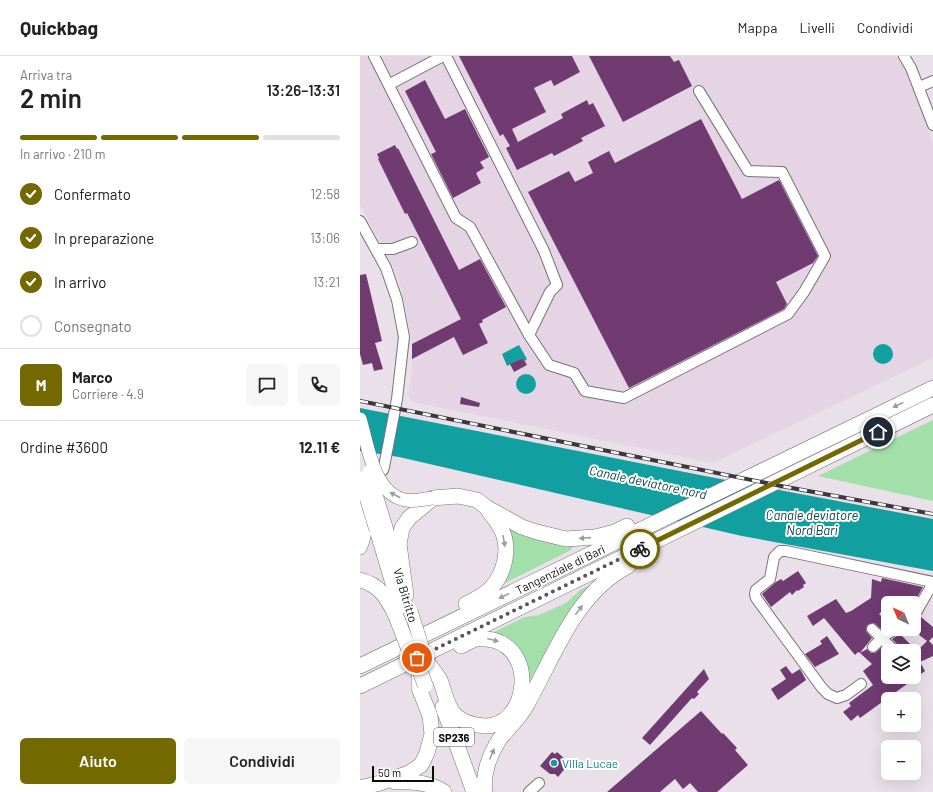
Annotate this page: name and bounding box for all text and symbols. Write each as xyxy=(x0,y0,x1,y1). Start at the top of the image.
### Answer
text: Quickbag xyxy=(20,16,98,39)
text: Mappa xyxy=(738,19,777,36)
text: Livelli xyxy=(799,19,835,36)
text: Condividi xyxy=(857,19,913,36)
text: Arriva tra xyxy=(20,67,72,83)
text: 13:26–13:31 xyxy=(266,81,340,99)
text: 2 min xyxy=(20,82,82,113)
text: In arrivo · 210 m xyxy=(20,146,105,162)
icon: check xyxy=(20,183,42,205)
text: Confermato xyxy=(54,185,131,203)
text: 12:58 xyxy=(311,186,340,202)
icon: check xyxy=(20,227,42,249)
text: In preparazione xyxy=(54,229,154,247)
text: 13:06 xyxy=(310,230,340,246)
icon: check xyxy=(20,271,42,293)
text: In arrivo xyxy=(54,273,106,291)
text: 13:21 xyxy=(313,274,340,290)
text: Consegnato xyxy=(54,317,132,335)
button: chat xyxy=(246,364,288,406)
button: phone xyxy=(298,364,340,406)
text: Marco xyxy=(72,368,113,386)
text: M xyxy=(36,376,46,394)
text: Corriere · 4.9 xyxy=(72,386,144,402)
one-way arrow xyxy=(892,402,904,408)
pin xyxy=(861,415,895,449)
icon: home xyxy=(867,421,889,443)
text: Ordine #3600 xyxy=(20,438,108,456)
text: 12.11 € xyxy=(299,438,340,456)
water label: Canale deviatore nord xyxy=(588,462,708,502)
one-way arrow xyxy=(389,492,401,498)
water label: Canale deviatore Nord Bari xyxy=(766,507,858,538)
courier xyxy=(620,529,660,569)
one-way arrow xyxy=(501,535,507,547)
one-way arrow xyxy=(579,535,591,542)
icon: bike xyxy=(629,538,651,560)
street label: Tangenziale di Bari xyxy=(513,541,607,597)
street label: Via Bitritto xyxy=(391,566,421,624)
one-way arrow xyxy=(499,593,510,599)
north arrow xyxy=(881,596,921,636)
map controls xyxy=(881,596,921,780)
one-way arrow xyxy=(575,605,583,616)
one-way arrow xyxy=(487,638,500,644)
pin xyxy=(400,641,434,675)
button: layers xyxy=(881,644,921,684)
icon: bag xyxy=(406,647,428,669)
button: + xyxy=(881,692,921,732)
road number: SP236 xyxy=(434,728,474,746)
button: Aiuto xyxy=(20,738,176,784)
button: Condividi xyxy=(184,738,340,784)
button: − xyxy=(881,740,921,780)
one-way arrow xyxy=(489,749,495,760)
place label: Villa Lucae xyxy=(562,756,618,770)
marker: Villa Lucae xyxy=(549,758,559,768)
scale bar xyxy=(372,764,434,783)
text: 50 m xyxy=(378,766,401,779)

